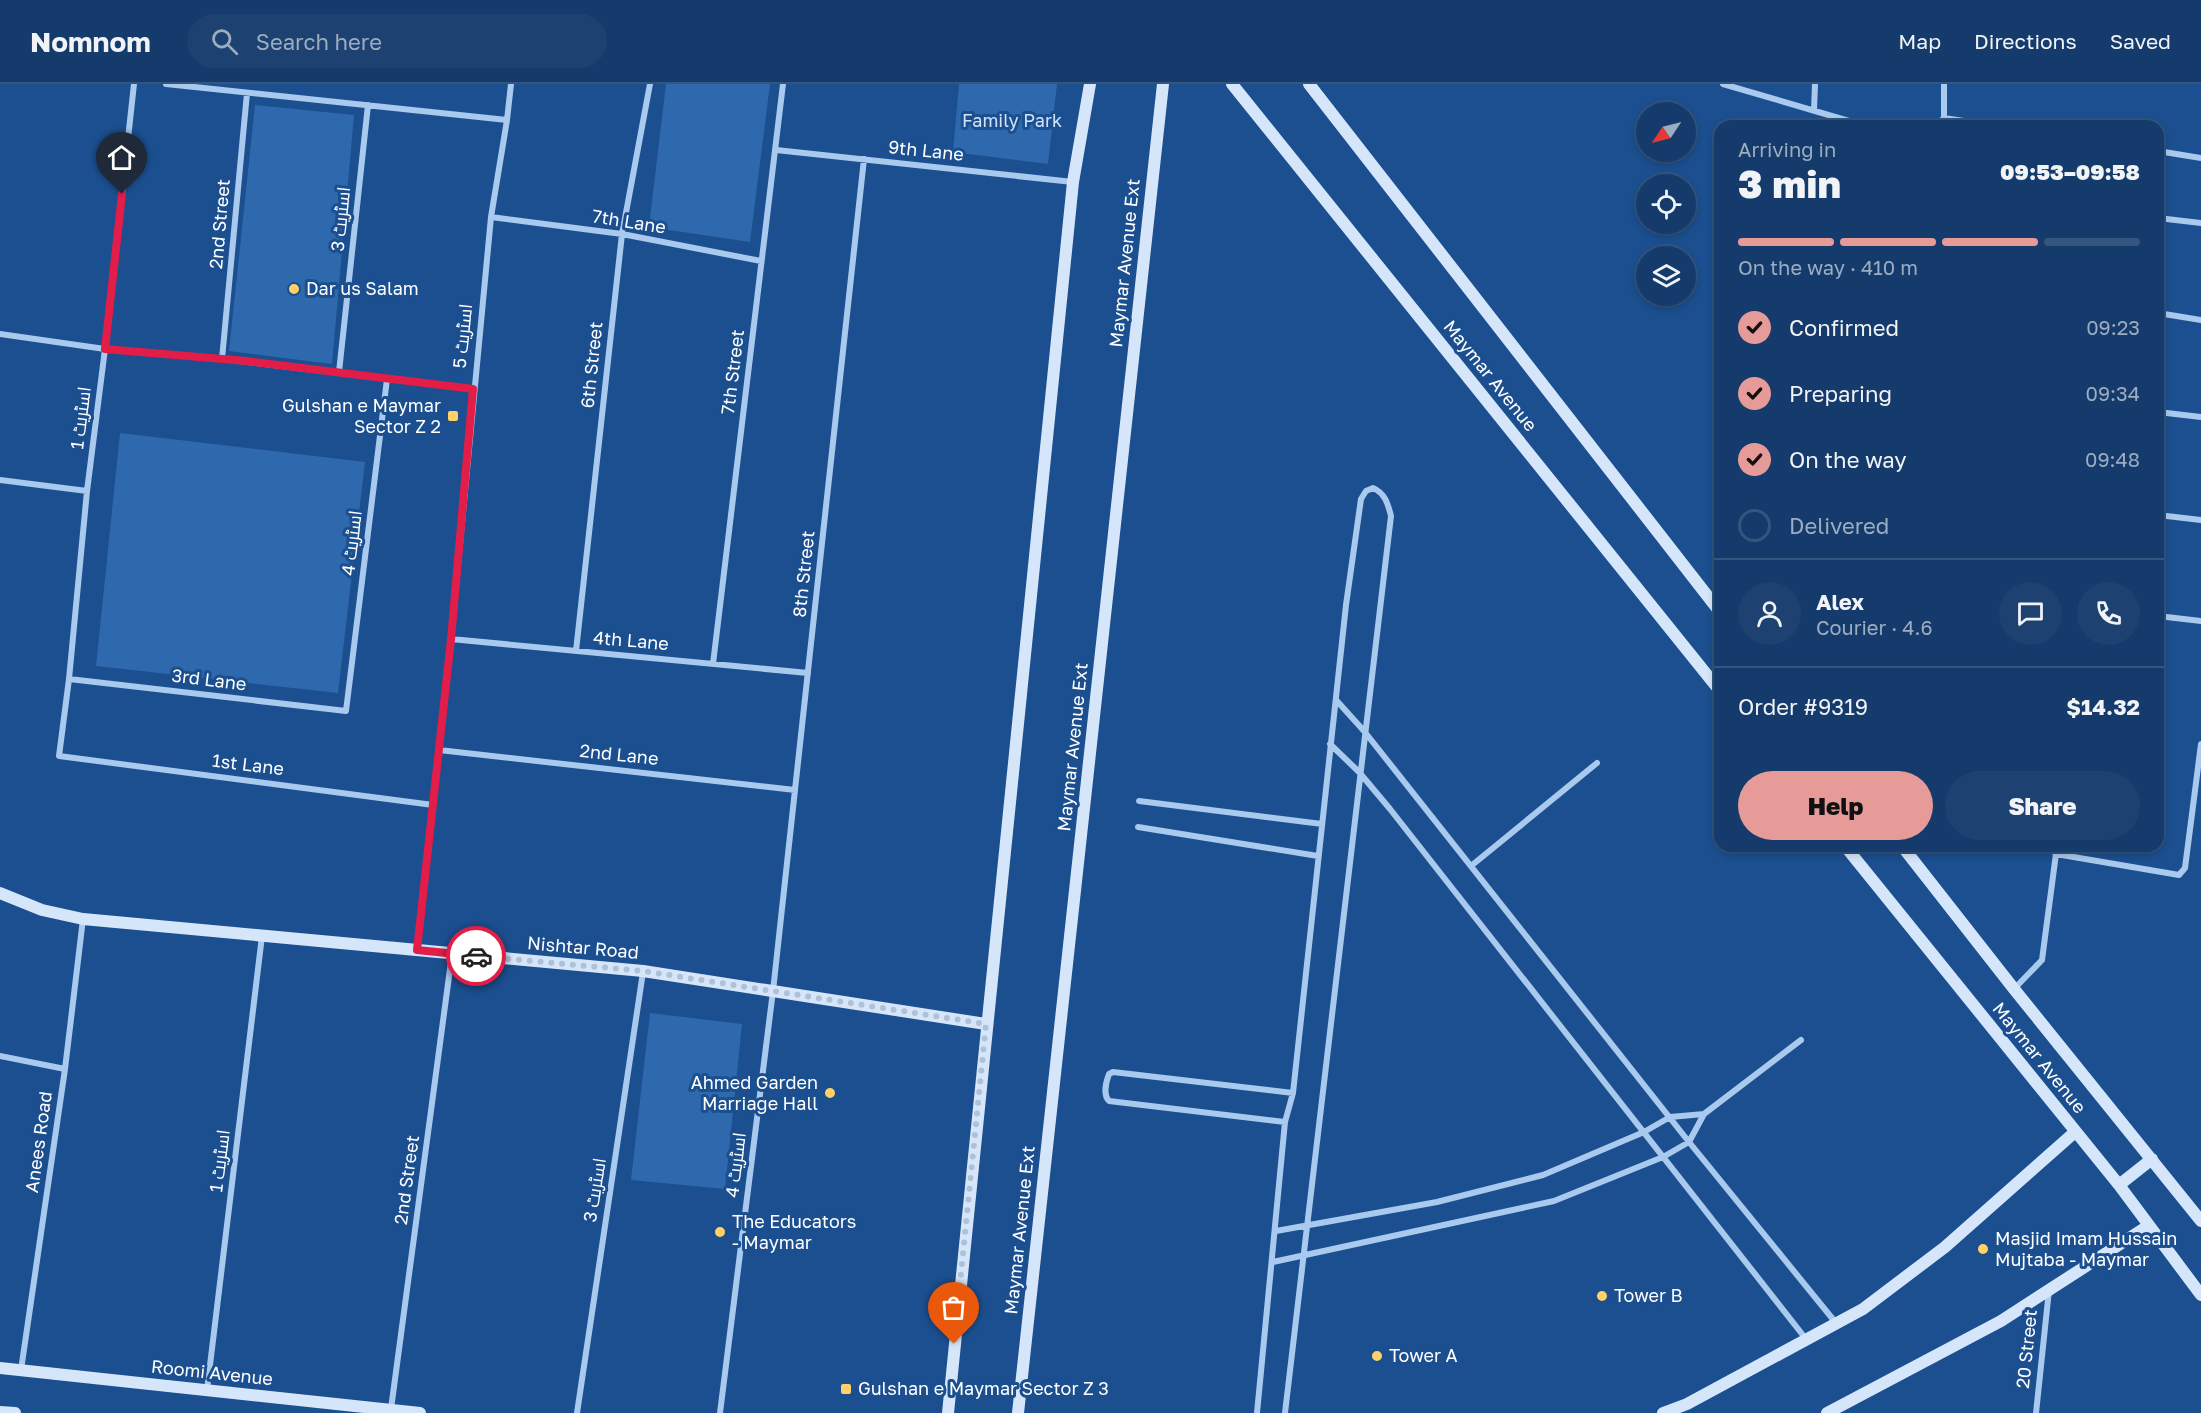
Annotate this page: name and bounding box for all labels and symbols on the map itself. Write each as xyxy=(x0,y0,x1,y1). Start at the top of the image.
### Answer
north arrow xyxy=(1636,102,1696,162)
park label: Family Park xyxy=(962,109,1062,131)
pin xyxy=(96,132,147,194)
street label: 9th Lane xyxy=(887,135,965,165)
street label: Maymar Avenue Ext xyxy=(1104,177,1144,348)
street label: 2nd Street xyxy=(204,178,234,270)
street label: اسٹریٹ 3 xyxy=(326,185,355,252)
street label: 7th Lane xyxy=(591,204,668,238)
place label: Dar us Salam xyxy=(306,277,419,299)
marker: Dar us Salam xyxy=(287,282,301,296)
street label: اسٹریٹ 5 xyxy=(448,302,477,369)
street label: Maymar Avenue xyxy=(1439,315,1542,435)
street label: 6th Street xyxy=(576,321,606,409)
street label: 7th Street xyxy=(716,328,748,416)
street label: اسٹریٹ 1 xyxy=(65,385,96,451)
place label: Gulshan e Maymar Sector Z 2 xyxy=(282,394,441,437)
marker: Gulshan e Maymar Sector Z 2 xyxy=(446,409,460,423)
street label: اسٹریٹ 4 xyxy=(336,509,367,577)
street label: 8th Street xyxy=(788,529,818,618)
street label: 4th Lane xyxy=(592,626,670,654)
street label: Maymar Avenue Ext xyxy=(1052,661,1092,832)
street label: 3rd Lane xyxy=(171,664,248,694)
street label: 2nd Lane xyxy=(579,739,660,769)
street label: 1st Lane xyxy=(211,749,285,779)
courier xyxy=(446,926,506,986)
street label: Nishtar Road xyxy=(526,931,640,963)
street label: Maymar Avenue xyxy=(1988,997,2091,1117)
place label: Ahmed Garden Marriage Hall xyxy=(691,1071,818,1114)
marker: Ahmed Garden Marriage Hall xyxy=(823,1086,837,1100)
street label: Anees Road xyxy=(20,1090,56,1194)
street label: اسٹریٹ 1 xyxy=(204,1128,235,1194)
street label: اسٹریٹ 4 xyxy=(720,1131,751,1199)
street label: 2nd Street xyxy=(389,1134,423,1226)
street label: Maymar Avenue Ext xyxy=(999,1144,1039,1315)
street label: اسٹریٹ 3 xyxy=(578,1156,611,1224)
place label: The Educators - Maymar xyxy=(732,1210,856,1253)
marker: The Educators - Maymar xyxy=(713,1225,727,1239)
place label: Masjid Imam Hussain Mujtaba - Maymar xyxy=(1995,1227,2177,1270)
marker: Masjid Imam Hussain Mujtaba - Maymar xyxy=(1976,1242,1990,1256)
pin xyxy=(928,1282,979,1344)
place label: Tower B xyxy=(1614,1284,1683,1306)
marker: Tower B xyxy=(1595,1289,1609,1303)
street label: 20 Street xyxy=(2011,1308,2041,1390)
place label: Tower A xyxy=(1389,1344,1458,1366)
marker: Tower A xyxy=(1370,1349,1384,1363)
street label: Roomi Avenue xyxy=(150,1355,274,1389)
place label: Gulshan e Maymar Sector Z 3 xyxy=(858,1377,1109,1399)
marker: Gulshan e Maymar Sector Z 3 xyxy=(839,1382,853,1396)

